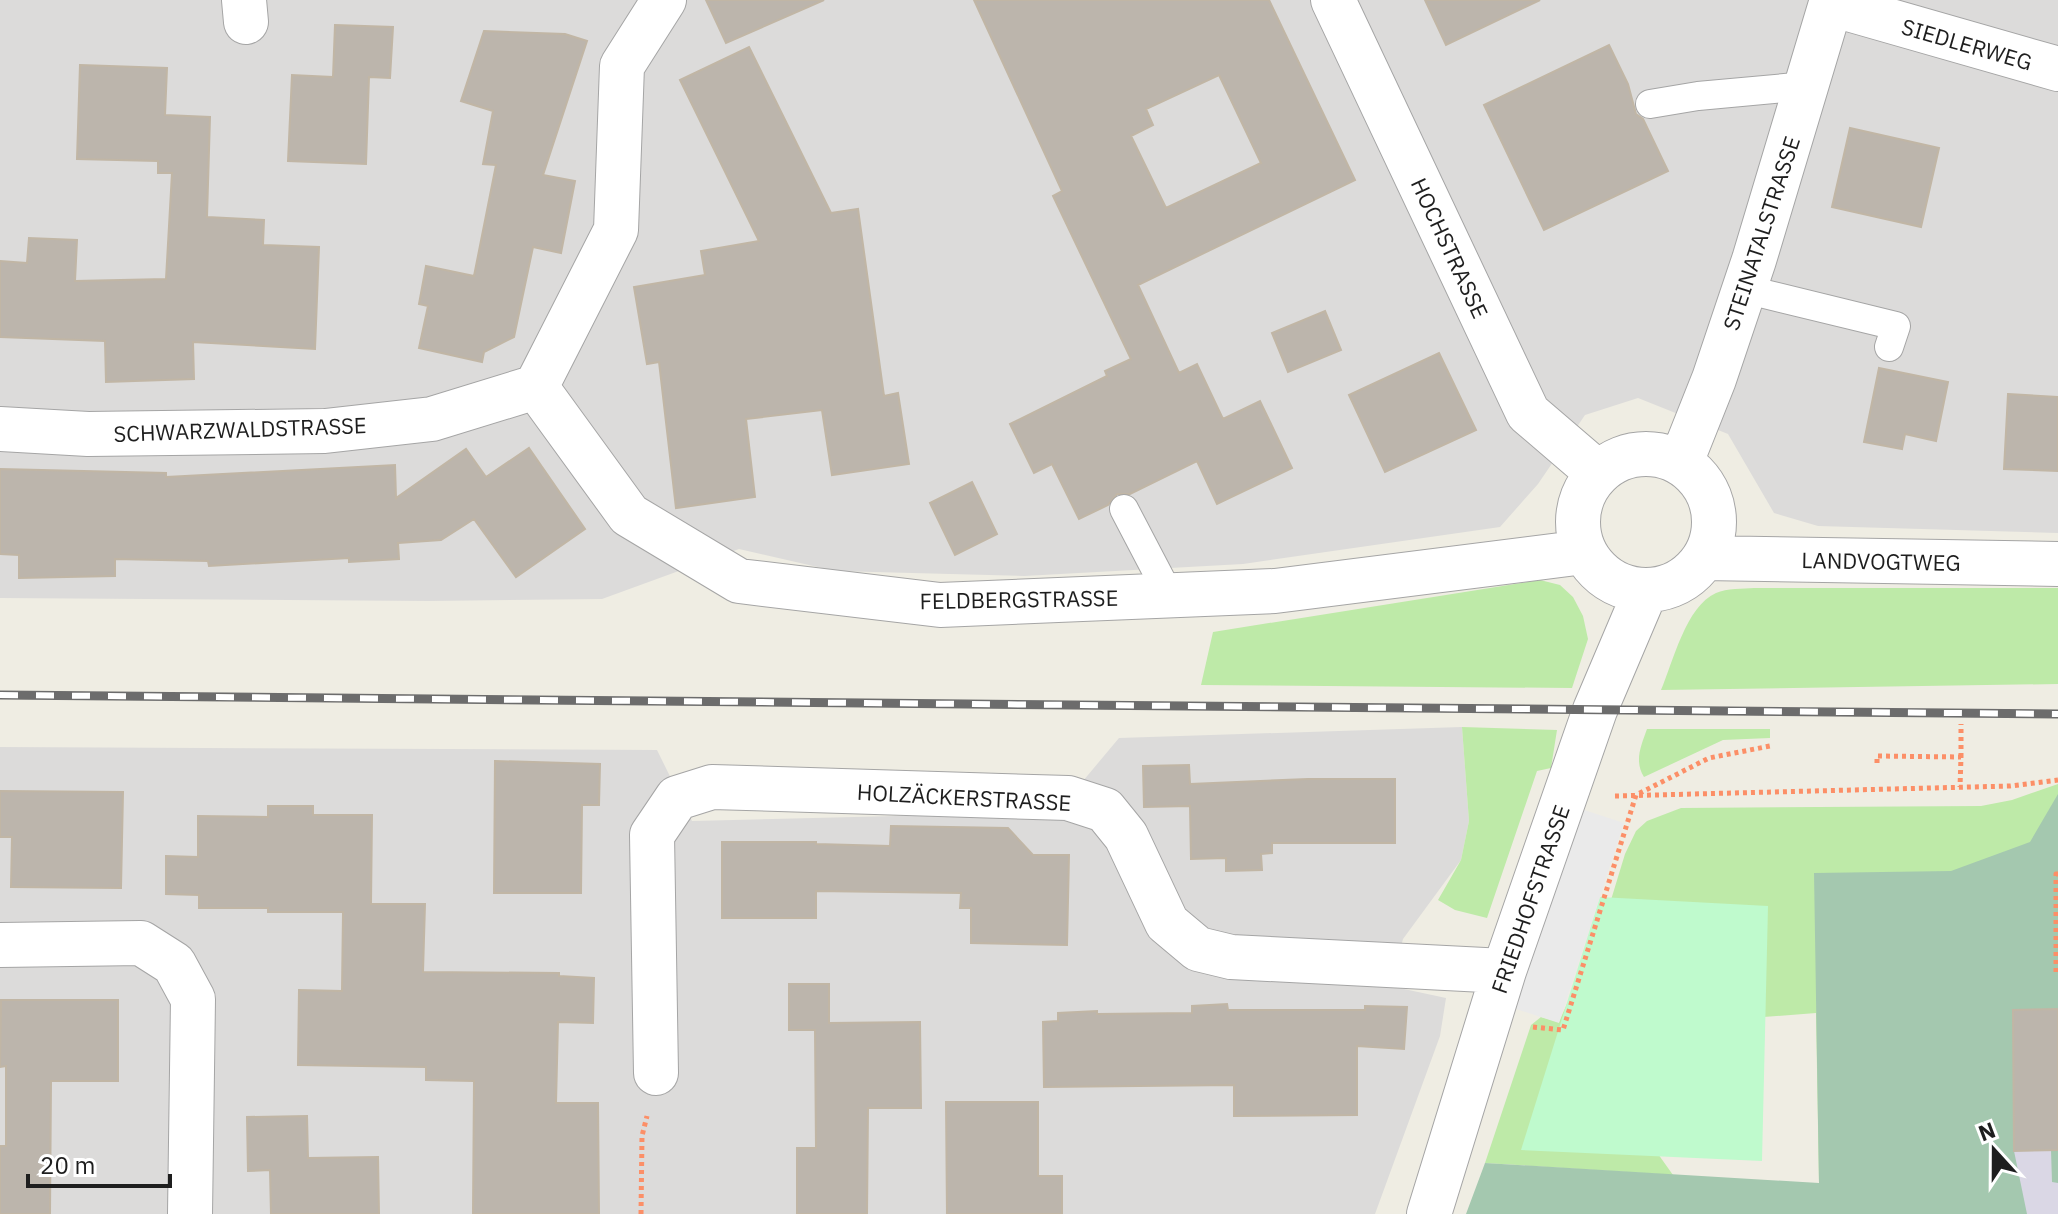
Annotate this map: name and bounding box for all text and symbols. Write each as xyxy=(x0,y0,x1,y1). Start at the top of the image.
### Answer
street label: SIEDLERWEG xyxy=(1898,12,2036,76)
street label: STEINATALSTRASSE xyxy=(1716,132,1806,334)
street label: HOCHSTRASSE xyxy=(1405,173,1495,323)
street label: SCHWARZWALDSTRASSE xyxy=(113,410,367,448)
street label: LANDVOGTWEG xyxy=(1801,545,1961,577)
street label: FELDBERGSTRASSE xyxy=(919,583,1119,615)
street label: HOLZÄCKERSTRASSE xyxy=(856,777,1072,817)
street label: FRIEDHOFSTRASSE xyxy=(1484,801,1576,997)
north arrow xyxy=(1954,1110,2034,1190)
text: N xyxy=(1974,1114,1999,1147)
scale bar xyxy=(28,1138,170,1188)
text: 20 m xyxy=(40,1149,95,1181)

